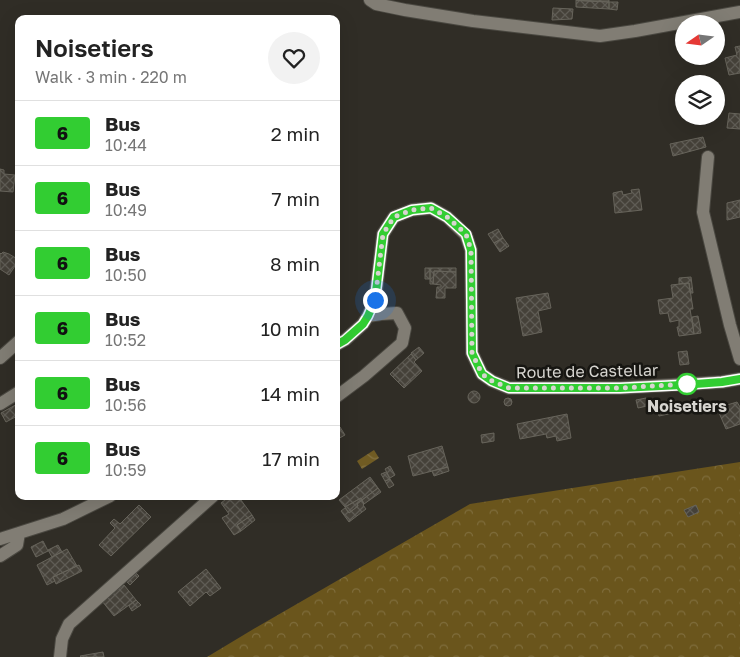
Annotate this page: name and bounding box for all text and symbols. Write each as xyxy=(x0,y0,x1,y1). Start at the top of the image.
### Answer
north arrow xyxy=(675,15,725,65)
map controls xyxy=(675,15,725,125)
button: heart xyxy=(268,32,320,84)
text: Noisetiers xyxy=(35,33,154,62)
text: Walk · 3 min · 220 m xyxy=(35,67,187,87)
button: layers xyxy=(675,75,725,125)
text: Bus xyxy=(105,112,140,135)
text: 6 xyxy=(57,122,68,144)
text: 2 min xyxy=(271,122,320,145)
text: 10:44 xyxy=(105,135,147,155)
text: Bus xyxy=(105,177,140,200)
text: 6 xyxy=(57,187,68,209)
text: 7 min xyxy=(272,187,320,210)
text: 10:49 xyxy=(105,200,147,220)
text: Bus xyxy=(105,242,140,265)
text: 6 xyxy=(57,252,68,274)
text: 8 min xyxy=(270,252,320,275)
text: 10:50 xyxy=(105,265,147,285)
your location xyxy=(363,288,388,313)
text: Bus xyxy=(105,307,140,330)
text: 6 xyxy=(57,317,68,339)
text: 10 min xyxy=(261,317,320,340)
text: 10:52 xyxy=(105,330,146,350)
street label: Route de Castellar xyxy=(516,360,658,382)
text: Bus xyxy=(105,372,140,395)
marker: Noisetiers xyxy=(676,373,698,395)
text: 6 xyxy=(57,382,68,404)
text: 14 min xyxy=(261,382,320,405)
text: 10:56 xyxy=(105,395,146,415)
place label: Noisetiers xyxy=(647,396,727,416)
text: Bus xyxy=(105,437,140,460)
text: 6 xyxy=(57,447,68,469)
text: 17 min xyxy=(262,447,320,470)
text: 10:59 xyxy=(105,460,146,480)

